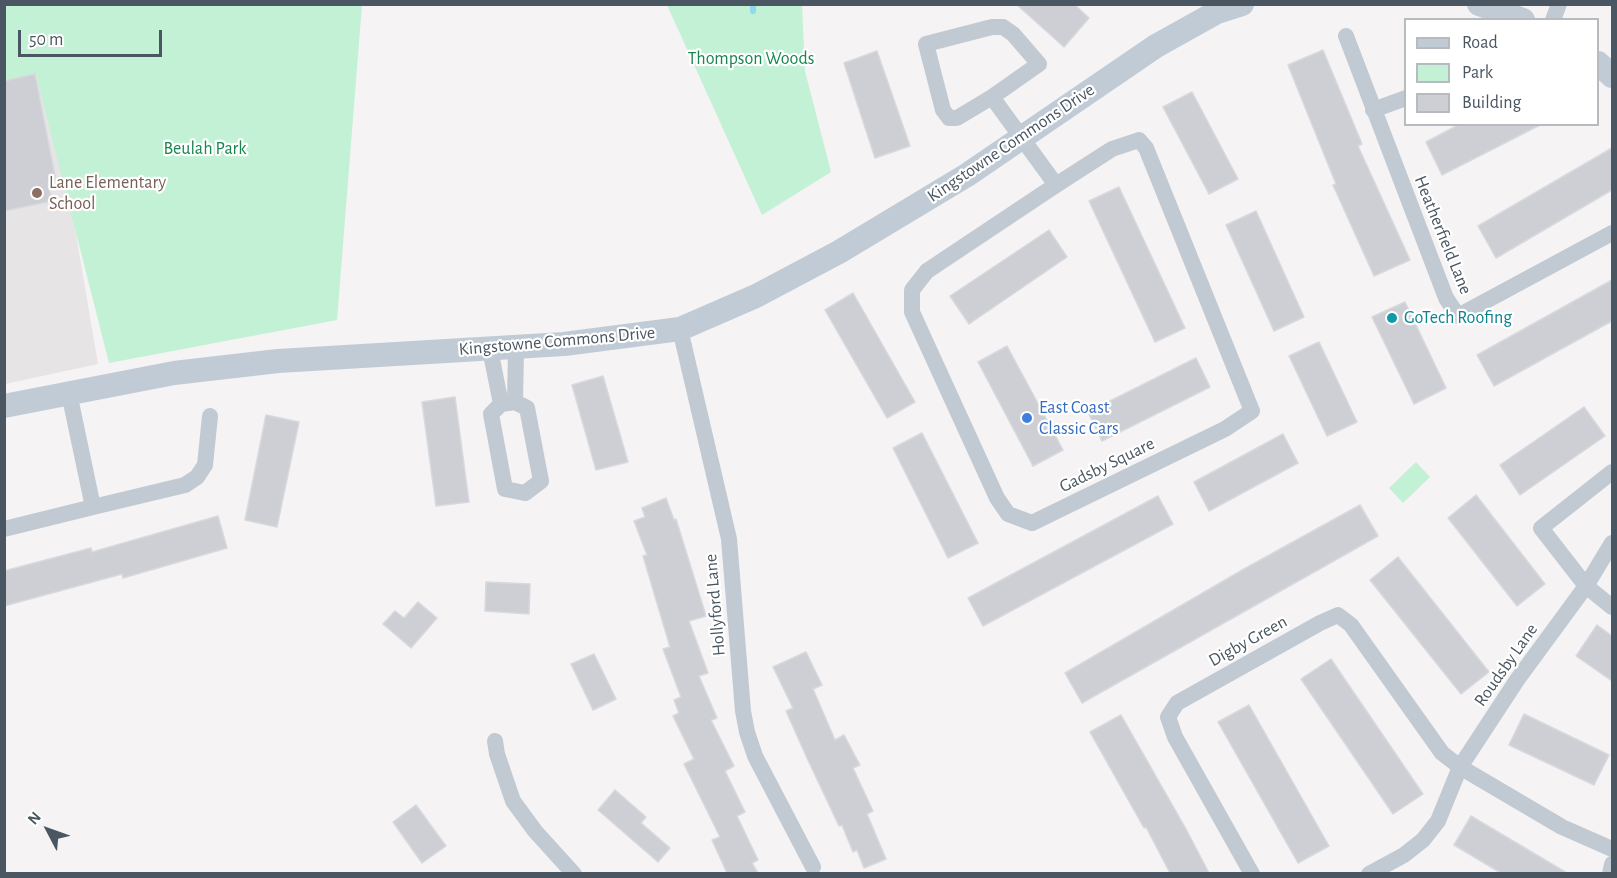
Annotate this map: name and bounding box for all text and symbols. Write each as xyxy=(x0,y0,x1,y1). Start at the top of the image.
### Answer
scale bar xyxy=(21,18,165,56)
legend xyxy=(1404,18,1599,126)
text: 50 m xyxy=(29,31,63,49)
text: Road xyxy=(1462,34,1498,52)
park label: Thompson Woods xyxy=(688,48,814,70)
text: Park xyxy=(1462,64,1493,82)
street label: Kingstowne Commons Drive xyxy=(923,79,1099,207)
text: Building xyxy=(1462,94,1521,112)
park label: Beulah Park xyxy=(163,138,247,160)
place label: Lane Elementary School xyxy=(49,172,166,214)
street label: Heatherfield Lane xyxy=(1409,173,1477,297)
marker: Lane Elementary School xyxy=(30,186,44,200)
place label: GoTech Roofing xyxy=(1404,307,1512,329)
marker: GoTech Roofing xyxy=(1385,311,1399,325)
street label: Kingstowne Commons Drive xyxy=(458,322,656,360)
place label: East Coast Classic Cars xyxy=(1039,397,1119,440)
marker: East Coast Classic Cars xyxy=(1020,411,1034,425)
street label: Gadsby Square xyxy=(1056,433,1158,497)
street label: Hollyford Lane xyxy=(700,553,730,657)
street label: Digby Green xyxy=(1205,611,1291,671)
street label: Roudsby Lane xyxy=(1470,619,1542,711)
north arrow xyxy=(18,800,78,860)
text: N xyxy=(25,809,44,828)

